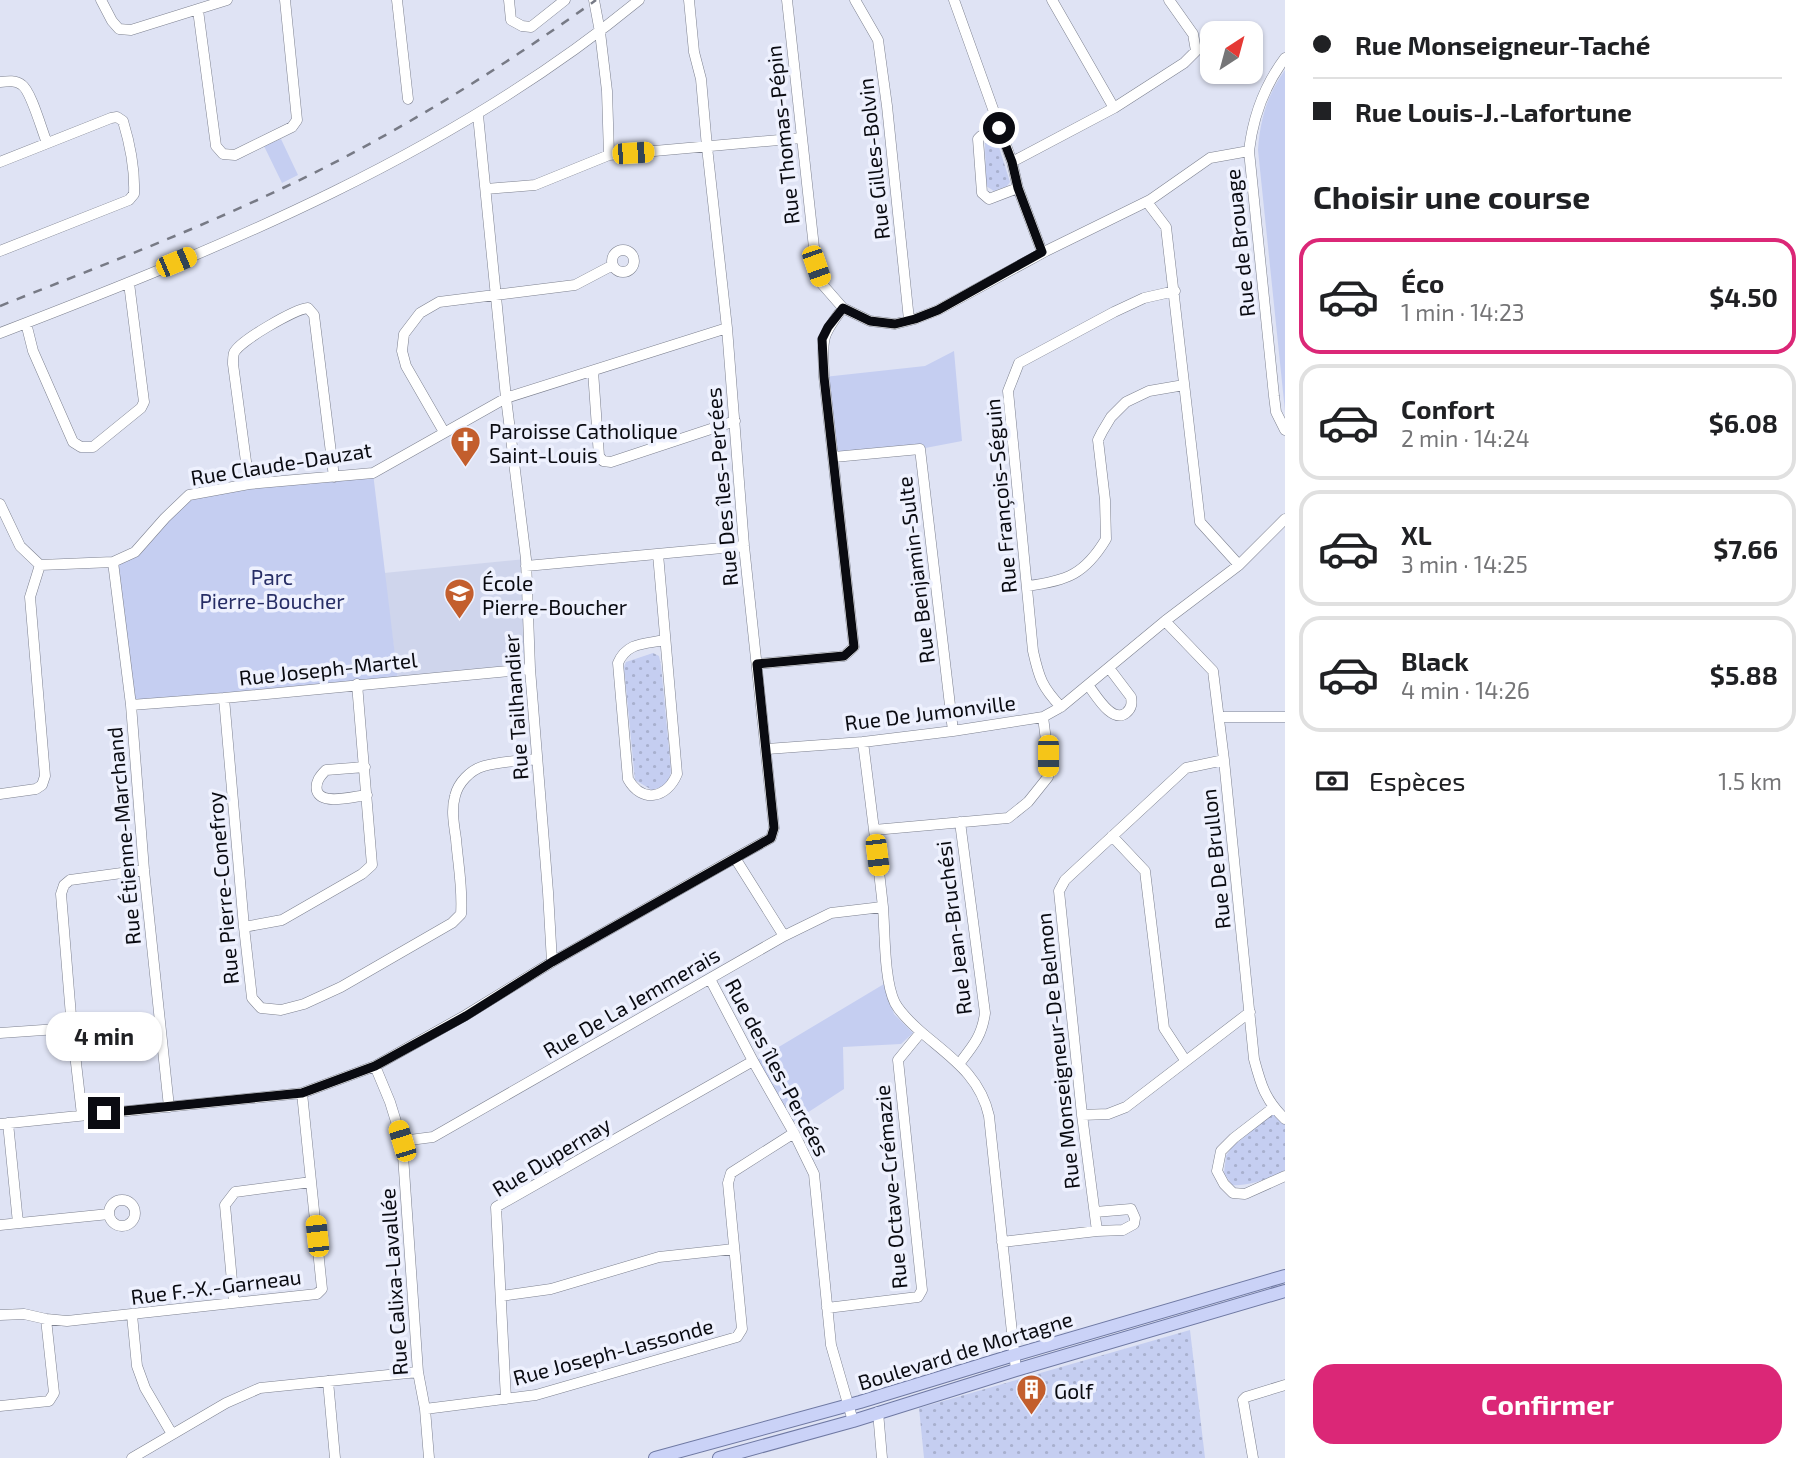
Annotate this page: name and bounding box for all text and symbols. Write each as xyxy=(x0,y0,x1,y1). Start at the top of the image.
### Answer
north arrow xyxy=(1200,21,1264,84)
map controls xyxy=(1200,21,1263,84)
text: Rue Monseigneur-Taché xyxy=(1355,29,1650,60)
street label: Rue Thomas-Pépin xyxy=(760,44,804,226)
street label: Rue Gilles-Bolvin xyxy=(852,77,894,241)
text: Rue Louis-J.-Lafortune xyxy=(1355,96,1632,127)
route start xyxy=(983,112,1015,144)
car xyxy=(612,141,655,165)
street label: Rue de Brouage xyxy=(1219,168,1259,318)
text: Choisir une course xyxy=(1313,177,1590,215)
car xyxy=(800,243,833,289)
car xyxy=(153,244,200,280)
icon: car xyxy=(1317,265,1380,328)
text: Éco xyxy=(1401,267,1444,298)
text: $4.50 xyxy=(1709,281,1778,312)
text: 1 min · 14:23 xyxy=(1401,298,1525,326)
street label: Rue Des îles-Percées xyxy=(700,387,742,587)
icon: car xyxy=(1317,391,1380,454)
text: Confort xyxy=(1401,393,1495,424)
street label: Rue François-Séguin xyxy=(979,397,1023,594)
text: $6.08 xyxy=(1709,407,1778,438)
place label: Paroisse Catholique Saint-Louis xyxy=(489,418,678,467)
text: 2 min · 14:24 xyxy=(1401,424,1530,452)
church icon: Paroisse Catholique Saint-Louis xyxy=(449,425,483,469)
street label: Rue Claude-Dauzat xyxy=(189,436,373,490)
street label: Rue Benjamin-Sulte xyxy=(891,475,940,665)
icon: car xyxy=(1317,517,1380,580)
text: XL xyxy=(1401,519,1432,550)
text: $7.66 xyxy=(1713,533,1778,564)
text: 3 min · 14:25 xyxy=(1401,550,1528,578)
park label: Parc Pierre-Boucher xyxy=(199,564,345,613)
place label: École Pierre-Boucher xyxy=(482,570,628,619)
school or university icon: École Pierre-Boucher xyxy=(442,577,476,621)
street label: Rue Tailhandier xyxy=(497,632,533,781)
icon: car xyxy=(1317,643,1380,706)
text: Black xyxy=(1401,645,1469,676)
street label: Rue Joseph-Martel xyxy=(238,646,419,690)
text: $5.88 xyxy=(1710,659,1778,690)
text: 4 min · 14:26 xyxy=(1401,676,1530,704)
street label: Rue De Jumonville xyxy=(843,689,1017,735)
street label: Rue Étienne-Marchand xyxy=(101,726,145,946)
car xyxy=(1038,735,1059,777)
icon: cash xyxy=(1313,762,1351,800)
text: Espèces xyxy=(1369,765,1466,796)
text: 1.5 km xyxy=(1718,767,1782,795)
street label: Rue De Brullon xyxy=(1195,788,1235,930)
street label: Rue Pierre-Conefroy xyxy=(201,791,243,985)
car xyxy=(865,833,890,877)
street label: Rue Jean-Bruchési xyxy=(930,840,976,1016)
street label: Rue Monseigneur-De Belmon xyxy=(1030,912,1084,1190)
street label: Rue De La Jemmerais xyxy=(538,941,724,1063)
street label: Rue des îles-Percées xyxy=(721,974,835,1160)
callout: 4 min xyxy=(46,1012,162,1060)
text: 4 min xyxy=(74,1022,134,1050)
street label: Rue Octave-Crémazie xyxy=(869,1084,911,1290)
route end xyxy=(88,1097,120,1129)
street label: Rue Dupernay xyxy=(487,1111,615,1201)
car xyxy=(386,1118,419,1164)
street label: Rue Calixa-Lavallée xyxy=(374,1187,412,1377)
car xyxy=(305,1214,330,1258)
street label: Rue F.-X.-Garneau xyxy=(129,1263,303,1309)
street label: Boulevard de Mortagne xyxy=(855,1305,1075,1395)
street label: Rue Joseph-Lassonde xyxy=(510,1312,716,1390)
button: Confirmer xyxy=(1313,1364,1782,1444)
building icon: Golf xyxy=(1014,1373,1048,1417)
place label: Golf xyxy=(1054,1378,1094,1403)

